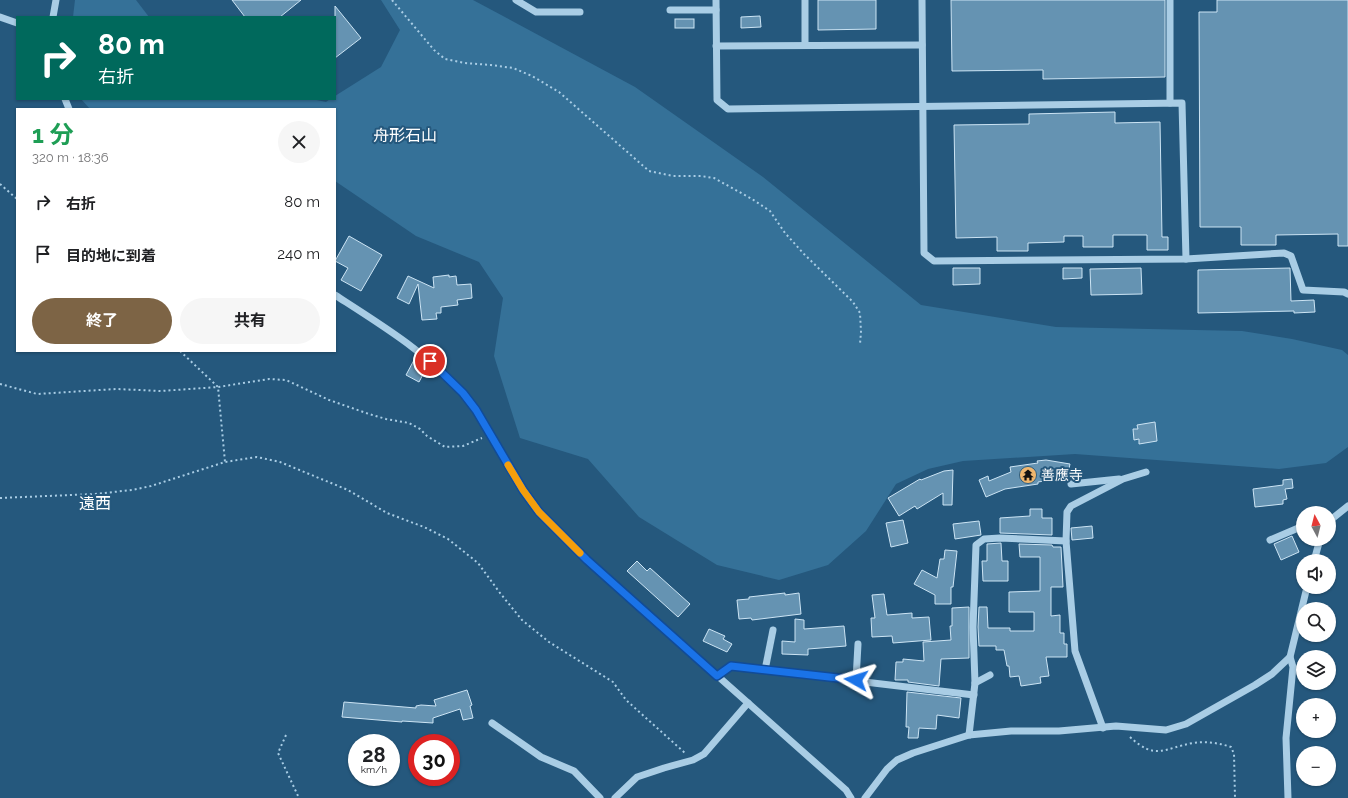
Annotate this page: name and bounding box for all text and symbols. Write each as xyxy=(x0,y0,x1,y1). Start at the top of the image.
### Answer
text: 80 m xyxy=(98,28,165,61)
icon: right xyxy=(32,32,84,84)
text: 右折 xyxy=(98,66,134,87)
text: 1 分 xyxy=(32,120,74,149)
button: close xyxy=(278,121,320,163)
district label: 舟形石山 xyxy=(373,126,437,145)
text: 320 m · 18:36 xyxy=(32,150,109,165)
icon: right xyxy=(32,191,54,213)
text: 80 m xyxy=(284,193,320,211)
text: 右折 xyxy=(66,195,96,213)
icon: arrive xyxy=(32,243,54,265)
text: 240 m xyxy=(277,245,320,263)
text: 目的地に到着 xyxy=(66,247,156,265)
button: 終了 xyxy=(32,298,172,344)
button: 共有 xyxy=(180,298,320,344)
pin xyxy=(413,344,447,378)
icon: arrive xyxy=(419,350,441,372)
temple icon: 善應寺 xyxy=(1018,465,1038,485)
place label: 善應寺 xyxy=(1041,467,1083,483)
district label: 遠西 xyxy=(79,494,111,513)
north arrow xyxy=(1296,506,1336,546)
map controls xyxy=(1296,506,1336,786)
button: sound xyxy=(1296,554,1336,594)
button: search xyxy=(1296,602,1336,642)
button: layers xyxy=(1296,650,1336,690)
position arrow xyxy=(835,659,877,701)
button: + xyxy=(1296,698,1336,738)
speed limit sign: 30 xyxy=(408,734,460,786)
text: 28 xyxy=(362,743,386,767)
button: − xyxy=(1296,746,1336,786)
text: km/h xyxy=(361,764,387,775)

